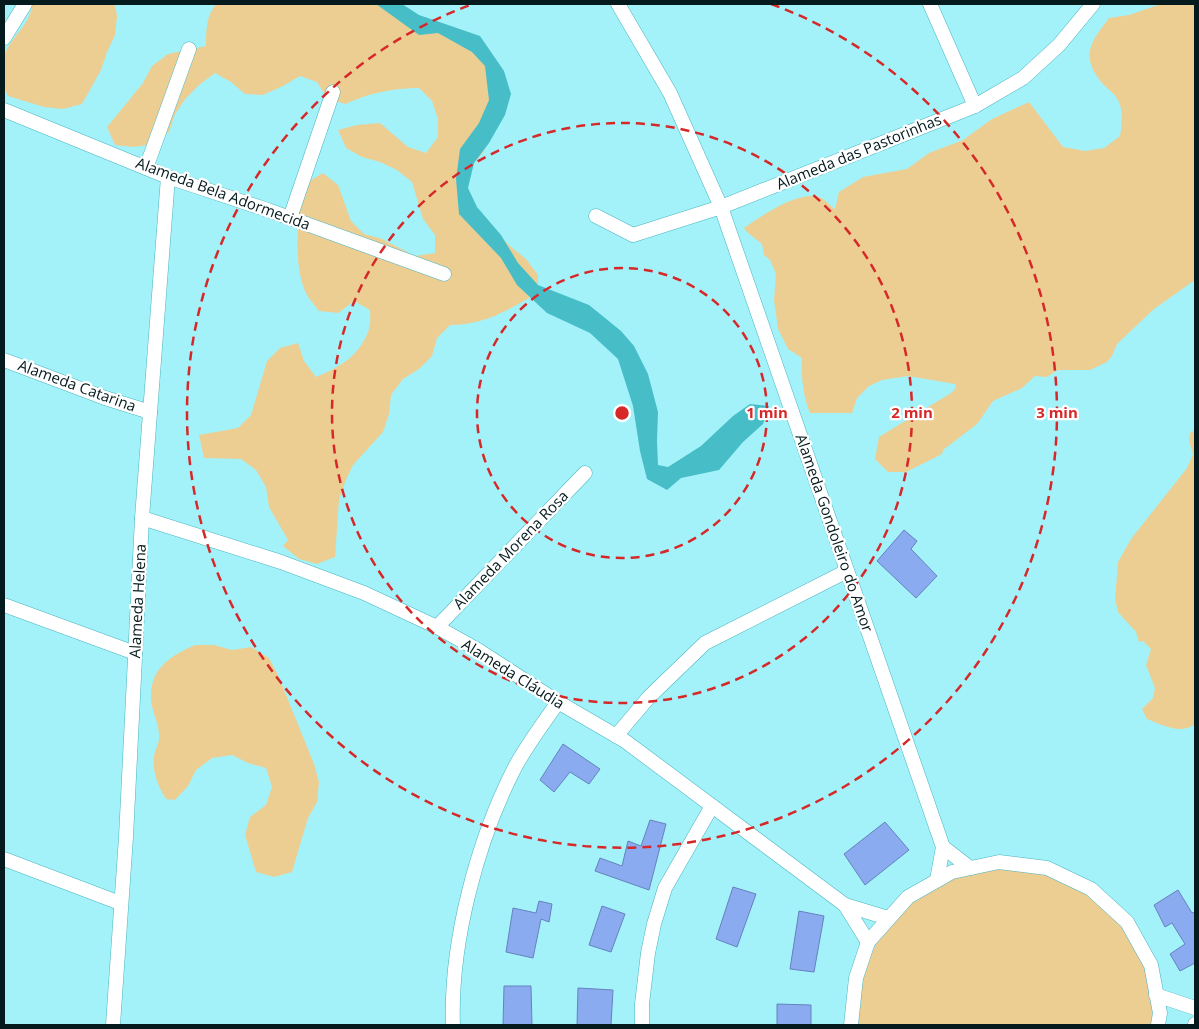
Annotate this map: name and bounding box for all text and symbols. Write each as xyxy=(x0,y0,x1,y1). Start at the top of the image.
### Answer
street label: Alameda das Pastorinhas xyxy=(773,109,944,193)
street label: Alameda Bela Adormecida xyxy=(133,152,313,234)
street label: Alameda Catarina xyxy=(16,354,139,416)
text: 1 min xyxy=(746,402,788,422)
text: 2 min xyxy=(891,402,933,422)
text: 3 min xyxy=(1036,402,1078,422)
centre of rings xyxy=(613,404,631,422)
street label: Alameda Gondoleiro do Amor xyxy=(792,431,878,634)
street label: Alameda Morena Rosa xyxy=(448,486,572,613)
street label: Alameda Helena xyxy=(124,543,150,659)
street label: Alameda Cláudia xyxy=(458,634,569,713)

